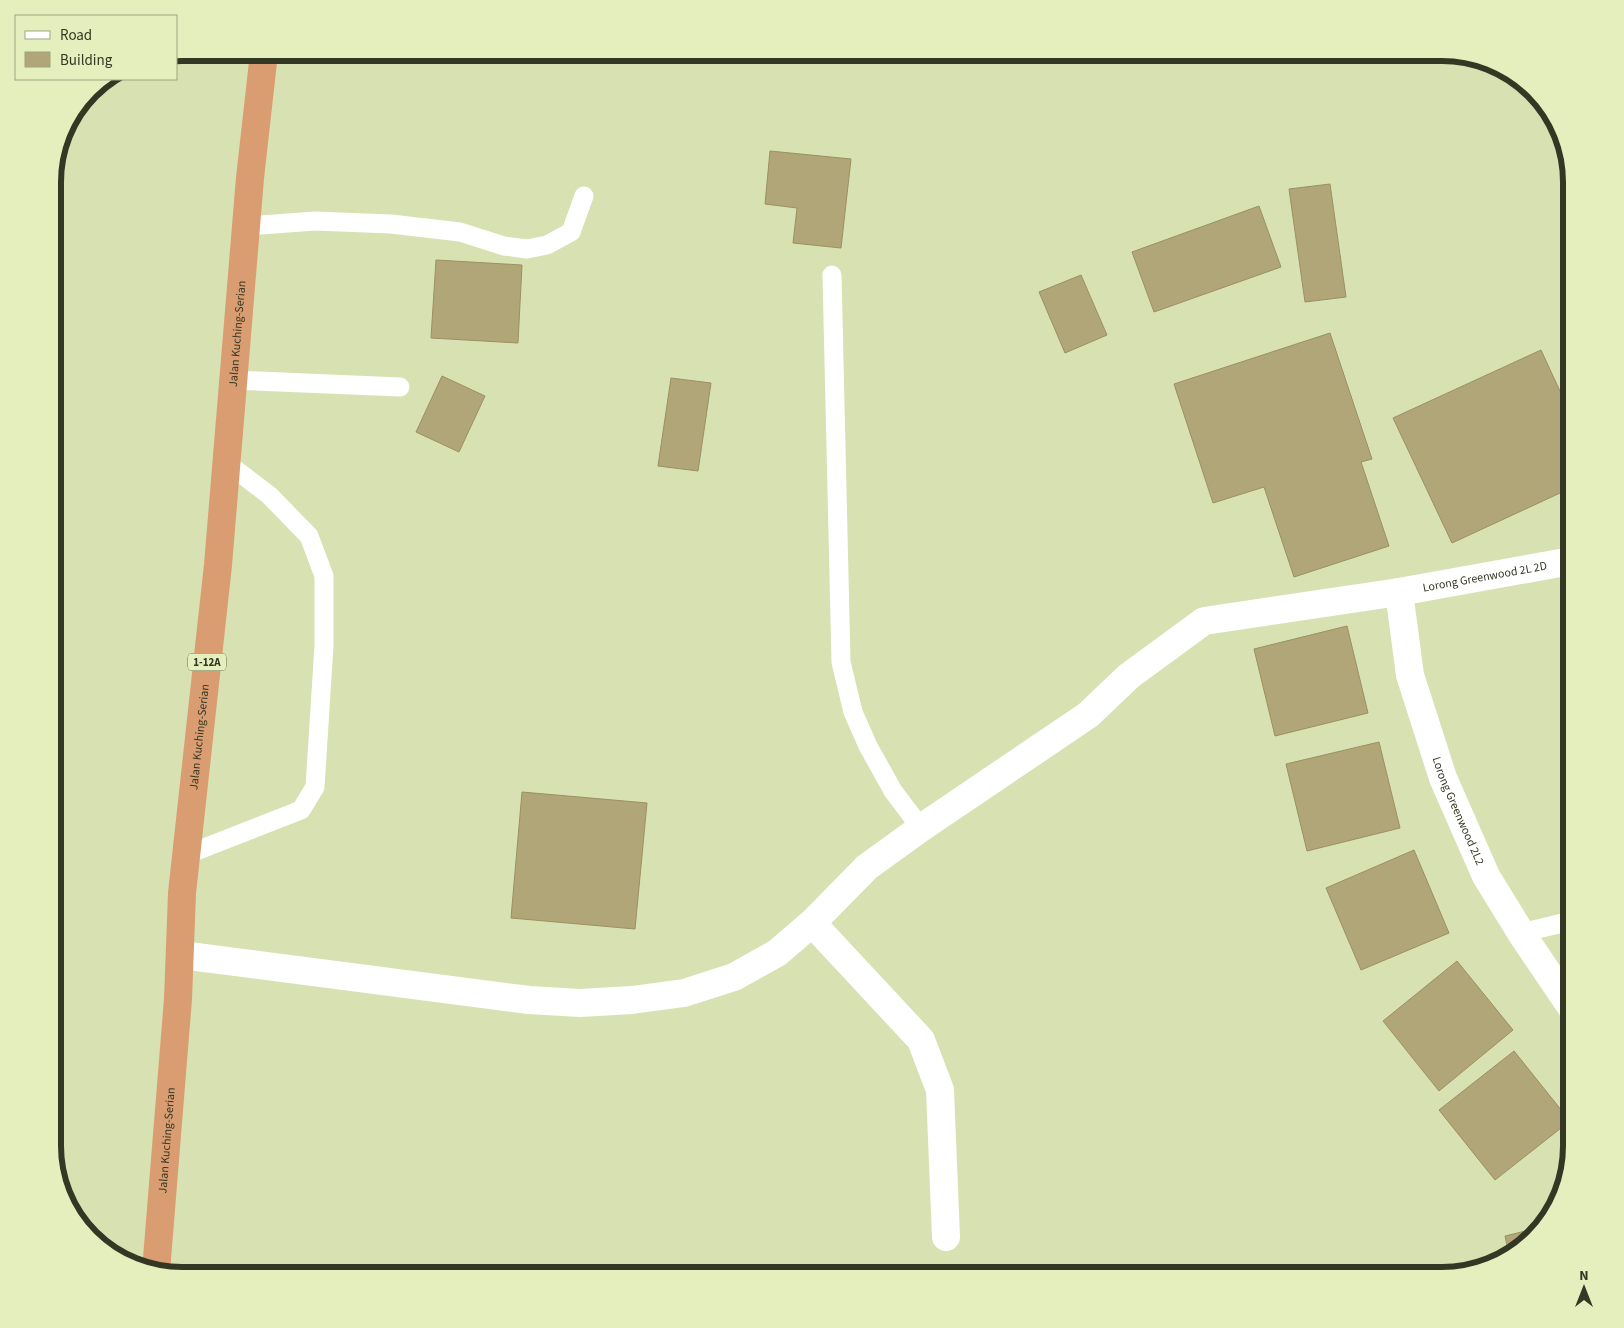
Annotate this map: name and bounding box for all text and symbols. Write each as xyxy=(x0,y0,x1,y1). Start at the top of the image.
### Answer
legend xyxy=(15,15,178,80)
text: Road xyxy=(60,25,92,46)
text: Building xyxy=(60,50,113,71)
street label: Jalan Kuching-Serian xyxy=(225,280,250,388)
street label: Lorong Greenwood 2L 2D xyxy=(1421,557,1548,597)
road number: 1-12A xyxy=(188,654,226,670)
street label: Jalan Kuching-Serian xyxy=(185,683,214,791)
street label: Lorong Greenwood 2L2 xyxy=(1428,755,1488,868)
street label: Jalan Kuching-Serian xyxy=(154,1087,180,1194)
north arrow xyxy=(1559,1263,1609,1313)
text: N xyxy=(1579,1266,1589,1286)

